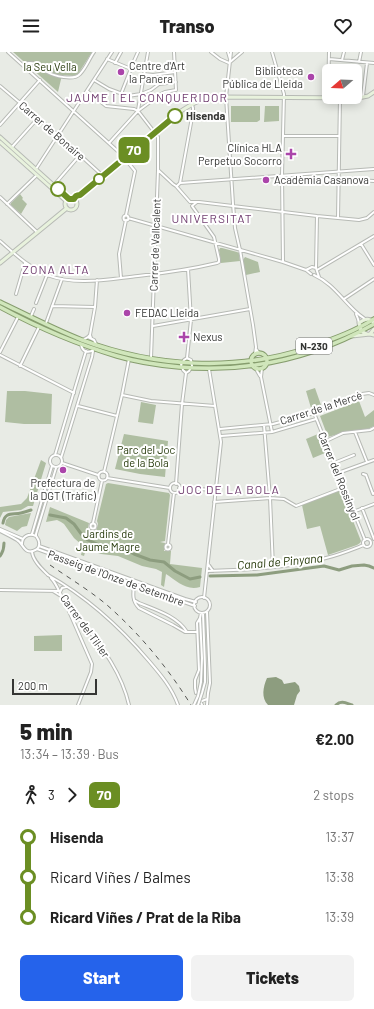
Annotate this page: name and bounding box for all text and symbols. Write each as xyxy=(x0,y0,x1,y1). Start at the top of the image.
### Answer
icon: menu xyxy=(20,15,42,37)
text: Transo xyxy=(159,15,215,37)
icon: heart xyxy=(332,15,354,37)
place label: Centre d'Art la Panera xyxy=(129,59,185,85)
park label: la Seu Vella xyxy=(23,60,77,73)
place label: Biblioteca Pública de Lleida xyxy=(223,64,303,90)
north arrow xyxy=(322,64,362,104)
map controls xyxy=(322,64,362,104)
marker: Centre d'Art la Panera xyxy=(116,67,126,77)
marker: Biblioteca Pública de Lleida xyxy=(306,72,316,82)
district label: JAUME I EL CONQUERIDOR xyxy=(66,90,228,104)
street label: Carrer de Bonaire xyxy=(17,98,88,163)
marker: Hisenda xyxy=(167,108,183,124)
place label: Hisenda xyxy=(186,109,225,122)
line badge: 70 xyxy=(116,137,152,163)
text: 70 xyxy=(127,141,141,158)
place label: Clínica HLA Perpetuo Socorro xyxy=(198,141,282,167)
marker: Clínica HLA Perpetuo Socorro xyxy=(285,148,297,160)
unlabelled marker xyxy=(93,173,105,185)
place label: Acadèmia Casanova xyxy=(274,173,369,186)
marker: Acadèmia Casanova xyxy=(261,175,271,185)
unlabelled marker xyxy=(50,181,66,197)
street label: Carrer de Vallcalent xyxy=(146,198,163,291)
district label: UNIVERSITAT xyxy=(171,211,253,225)
district label: ZONA ALTA xyxy=(22,262,90,276)
place label: FEDAC Lleida xyxy=(135,306,199,319)
marker: FEDAC Lleida xyxy=(122,308,132,318)
place label: Nexus xyxy=(193,330,223,343)
marker: Nexus xyxy=(178,331,190,343)
road number: N-230 xyxy=(296,338,332,354)
street label: Carrer de la Mercè xyxy=(278,388,364,427)
street label: Carrer del Rossinyol xyxy=(316,430,363,522)
park label: Parc del Joc de la Bola xyxy=(117,443,176,469)
marker: Prefectura de la DGT (Tràfic) xyxy=(58,465,68,475)
place label: Prefectura de la DGT (Tràfic) xyxy=(30,476,96,502)
district label: JOC DE LA BOLA xyxy=(178,482,280,496)
park label: Jardins de Jaume Magre xyxy=(76,527,140,553)
street label: Passeig de l'Onze de Setembre xyxy=(46,547,186,608)
water label: Canal de Pinyana xyxy=(237,550,323,572)
street label: Carrer del Til·ler xyxy=(58,592,113,660)
scale bar xyxy=(12,677,97,696)
text: 200 m xyxy=(18,679,48,692)
text: 5 min xyxy=(20,718,73,744)
text: €2.00 xyxy=(315,730,354,748)
text: 13:34 – 13:39 · Bus xyxy=(20,746,119,762)
icon: walk xyxy=(20,784,42,806)
icon: forward xyxy=(61,784,83,806)
text: 70 xyxy=(97,786,112,803)
text: 3 xyxy=(48,787,55,803)
text: 2 stops xyxy=(313,787,354,803)
text: Hisenda xyxy=(50,828,104,846)
text: 13:37 xyxy=(326,829,354,845)
text: Ricard Viñes / Balmes xyxy=(50,868,191,886)
text: 13:38 xyxy=(325,869,354,885)
text: Ricard Viñes / Prat de la Riba xyxy=(50,908,241,926)
text: 13:39 xyxy=(325,909,354,925)
button: Start xyxy=(20,955,183,1001)
button: Tickets xyxy=(191,955,354,1001)

